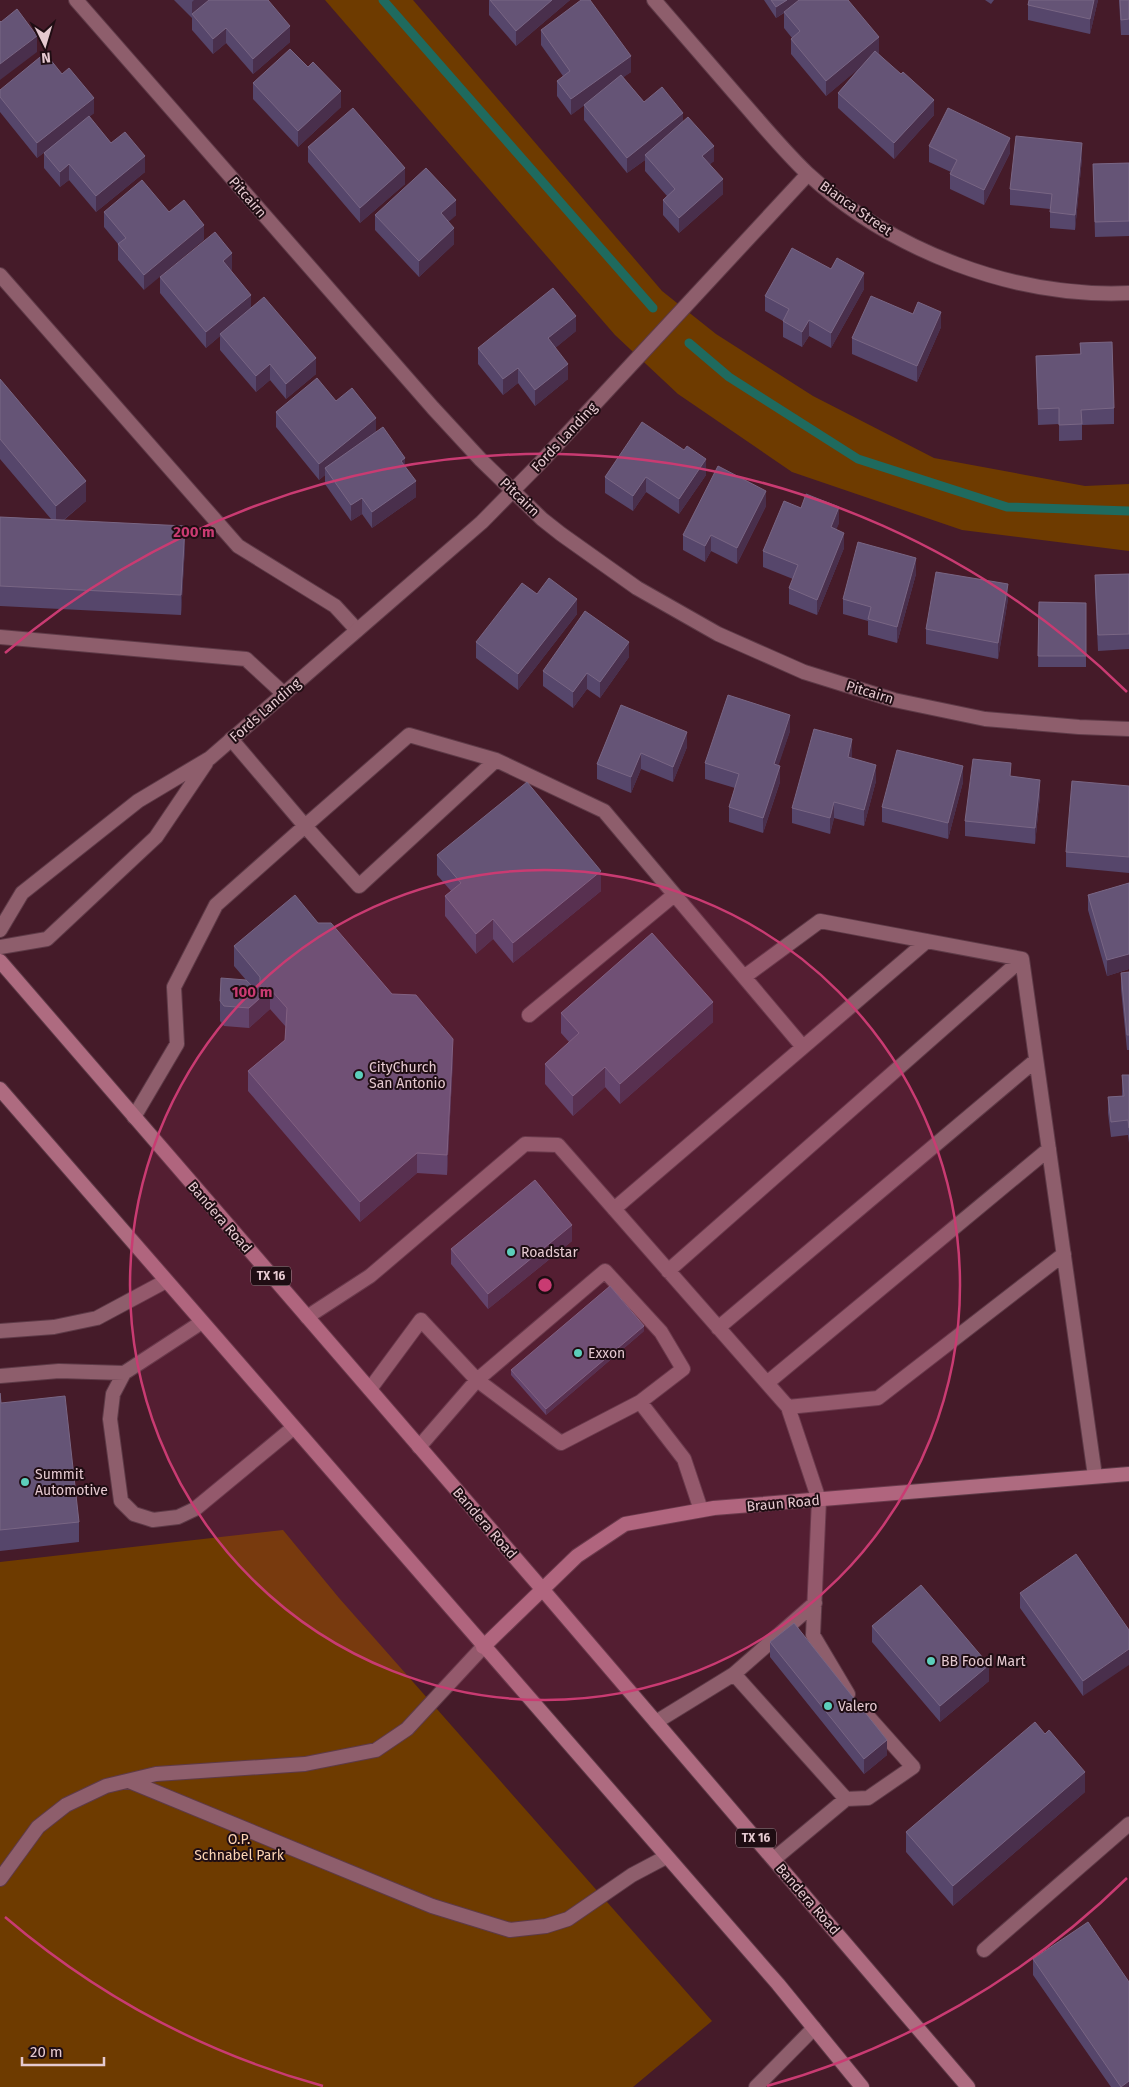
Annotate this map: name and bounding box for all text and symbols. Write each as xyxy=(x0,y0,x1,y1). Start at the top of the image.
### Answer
north arrow xyxy=(20,20,70,70)
text: N xyxy=(41,49,51,66)
street label: Pitcairn xyxy=(225,173,270,221)
street label: Bianca Street xyxy=(816,177,896,240)
street label: Fords Landing xyxy=(528,399,601,476)
street label: Pitcairn xyxy=(496,474,543,520)
text: 200 m xyxy=(173,523,215,541)
street label: Fords Landing xyxy=(226,674,305,746)
street label: Pitcairn xyxy=(844,677,896,708)
text: 100 m xyxy=(232,983,272,1001)
place label: CityChurch San Antonio xyxy=(369,1059,446,1092)
marker: CityChurch San Antonio xyxy=(353,1069,365,1081)
street label: Bandera Road xyxy=(184,1178,255,1256)
place label: Roadstar xyxy=(521,1244,578,1261)
marker: Roadstar xyxy=(505,1246,517,1258)
road number: TX 16 xyxy=(251,1266,291,1285)
centre of rings xyxy=(536,1276,554,1294)
place label: Exxon xyxy=(588,1345,625,1362)
marker: Exxon xyxy=(572,1347,584,1359)
place label: Summit Automotive xyxy=(35,1466,108,1499)
marker: Summit Automotive xyxy=(19,1476,31,1488)
street label: Bandera Road xyxy=(449,1484,520,1562)
street label: Braun Road xyxy=(746,1492,820,1515)
place label: BB Food Mart xyxy=(941,1653,1026,1670)
marker: BB Food Mart xyxy=(925,1655,937,1667)
place label: Valero xyxy=(838,1698,878,1715)
marker: Valero xyxy=(822,1700,834,1712)
road number: TX 16 xyxy=(736,1829,776,1848)
park label: O.P. Schnabel Park xyxy=(194,1831,285,1864)
street label: Bandera Road xyxy=(772,1860,843,1938)
scale bar xyxy=(22,2034,105,2066)
text: 20 m xyxy=(30,2043,63,2061)

